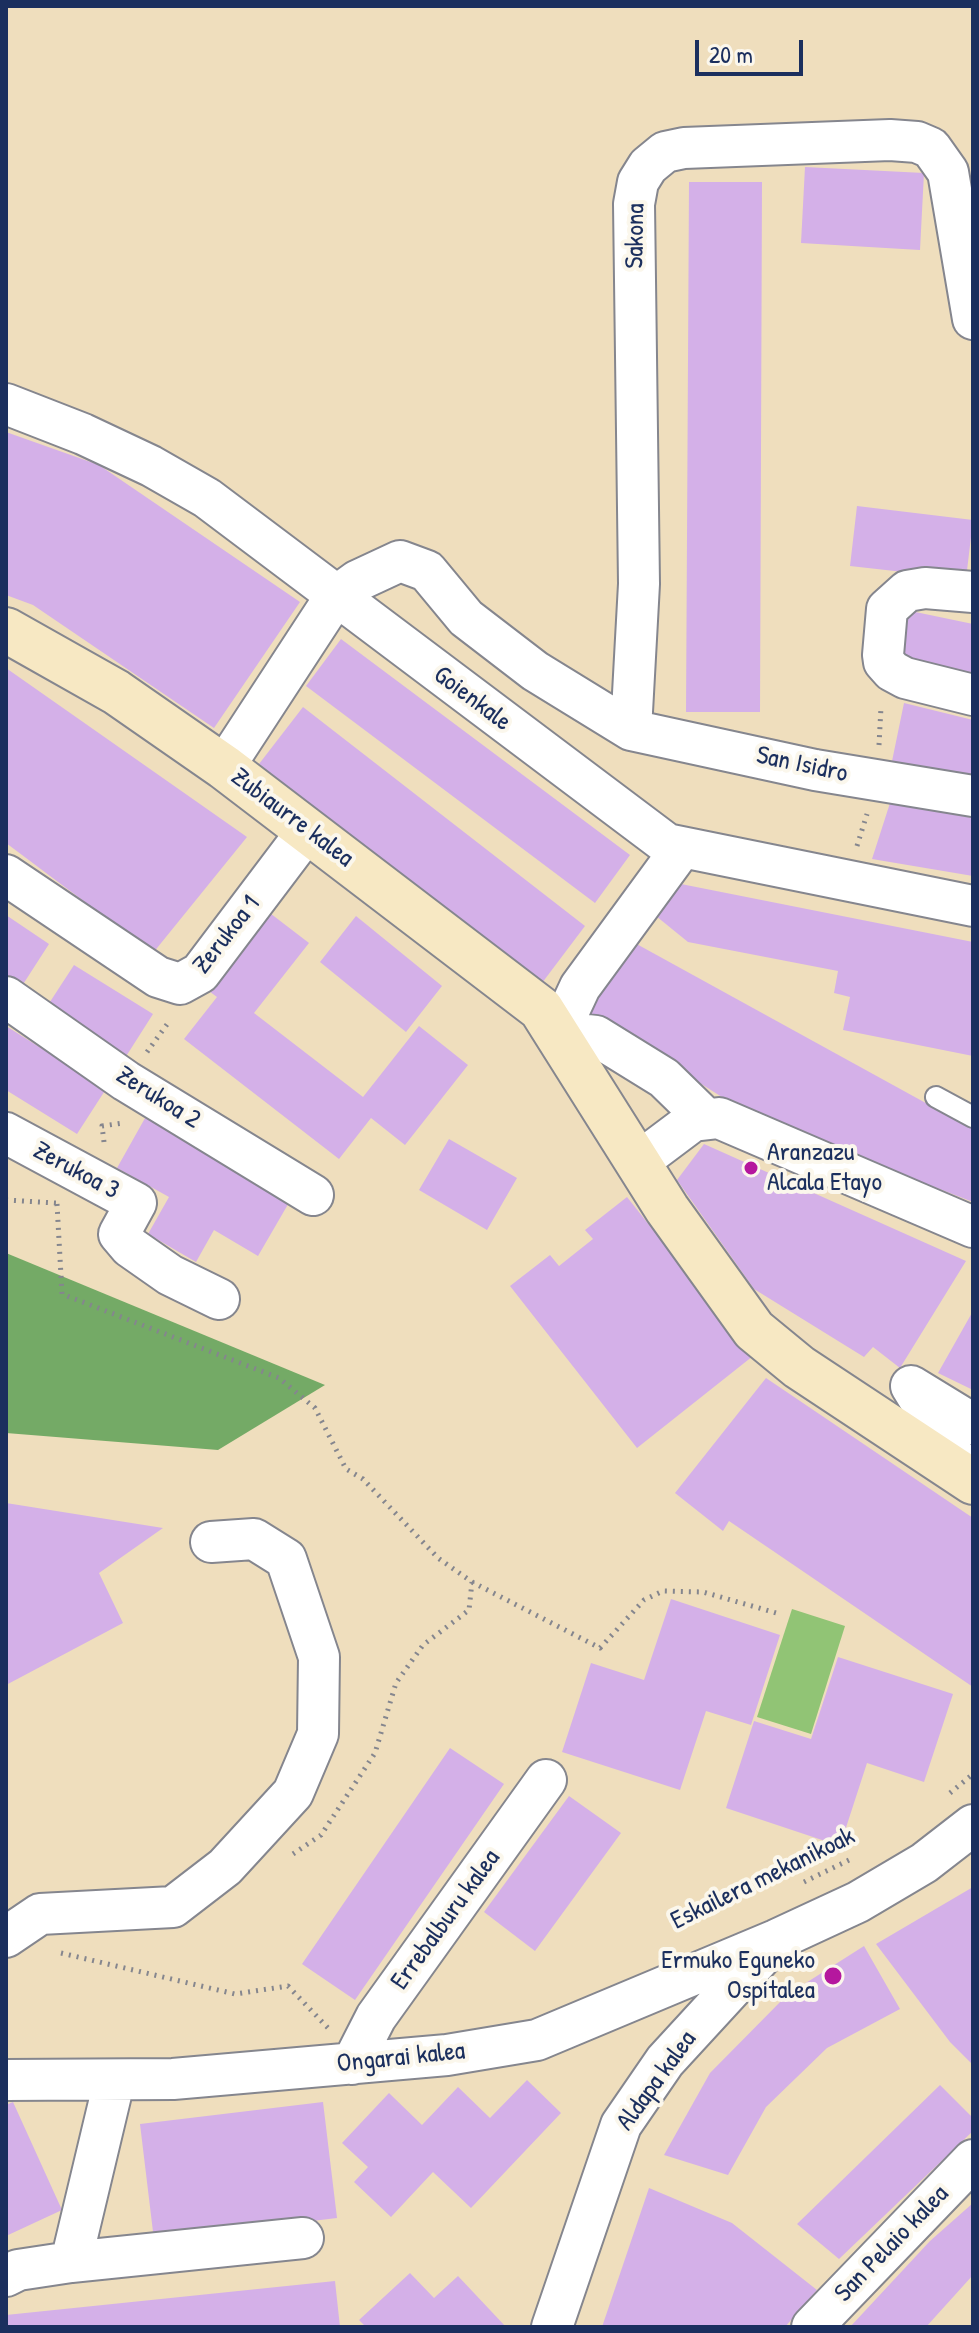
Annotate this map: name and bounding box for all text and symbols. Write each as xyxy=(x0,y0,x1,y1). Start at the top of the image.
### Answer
scale bar xyxy=(699,24,807,74)
text: 20 m xyxy=(709,38,753,70)
street label: Sakona xyxy=(620,203,652,269)
street label: Goienkale xyxy=(427,660,517,738)
street label: San Isidro xyxy=(754,740,850,790)
street label: Zubiaurre kalea xyxy=(225,762,359,874)
street label: Zerukoa 1 xyxy=(187,890,267,980)
street label: Zerukoa 2 xyxy=(110,1060,206,1136)
street label: Zerukoa 3 xyxy=(28,1135,124,1207)
place label: Aranzazu Alcala Etayo xyxy=(767,1137,882,1198)
marker: Aranzazu Alcala Etayo xyxy=(742,1159,760,1177)
street label: Eskailera mekanikoak xyxy=(666,1821,860,1937)
street label: Errebalburu kalea xyxy=(385,1844,507,1996)
place label: Ermuko Eguneko Ospitalea xyxy=(661,1945,815,2006)
marker: Ermuko Eguneko Ospitalea xyxy=(822,1965,844,1987)
street label: Aldapa kalea xyxy=(610,2025,704,2137)
street label: Ongarai kalea xyxy=(336,2036,466,2080)
street label: San Pelaio kalea xyxy=(828,2179,956,2309)

